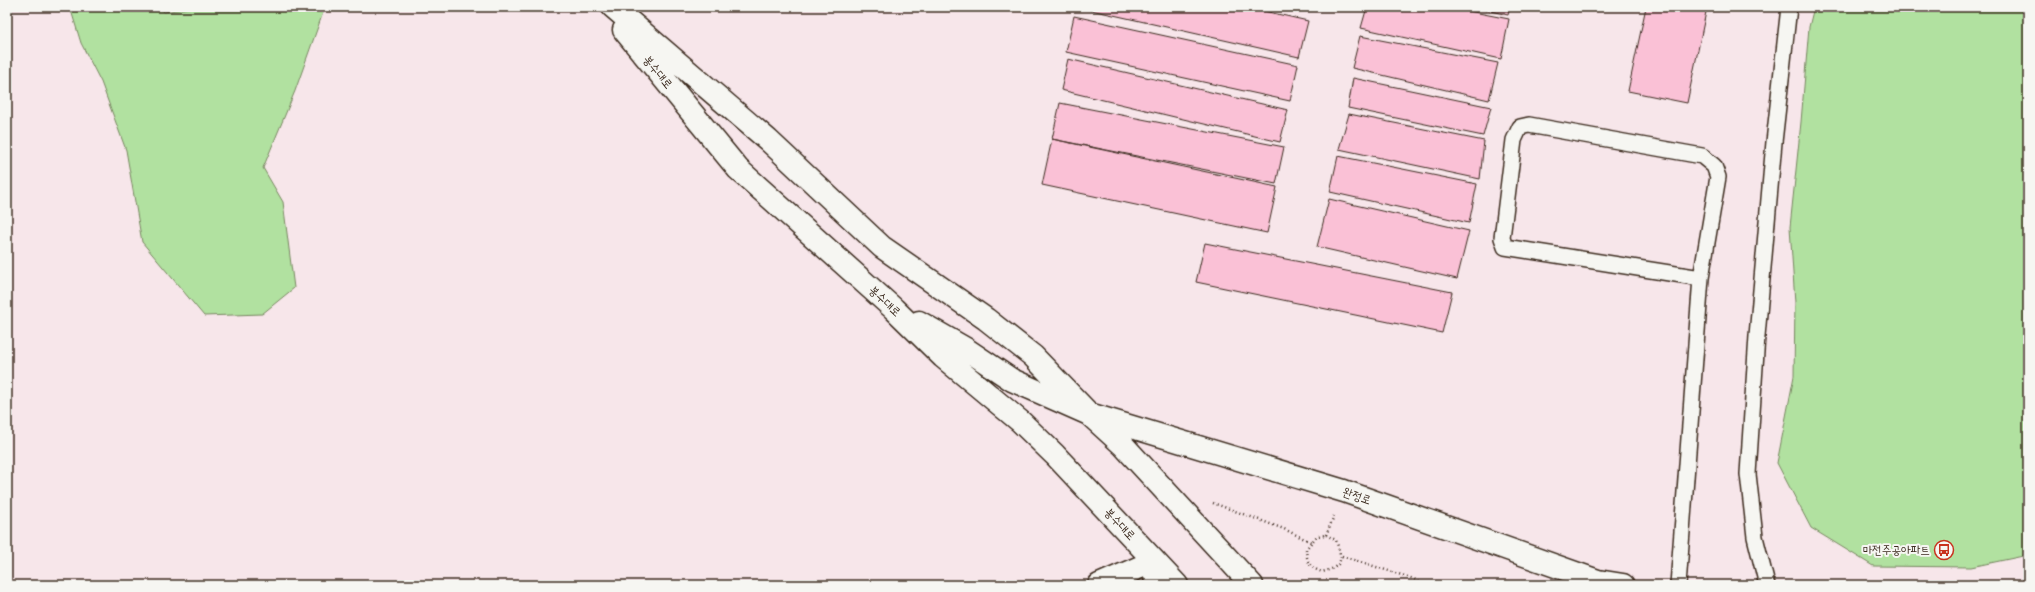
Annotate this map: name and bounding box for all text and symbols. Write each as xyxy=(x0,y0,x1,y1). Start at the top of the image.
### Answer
street label: 봉수대로 xyxy=(638,51,677,93)
street label: 봉수대로 xyxy=(864,281,905,321)
street label: 완정로 xyxy=(1340,483,1374,510)
street label: 봉수대로 xyxy=(1100,504,1140,545)
bus stop icon: 마전주공아파트 xyxy=(1933,539,1955,561)
place label: 마전주공아파트 xyxy=(1862,541,1930,560)

